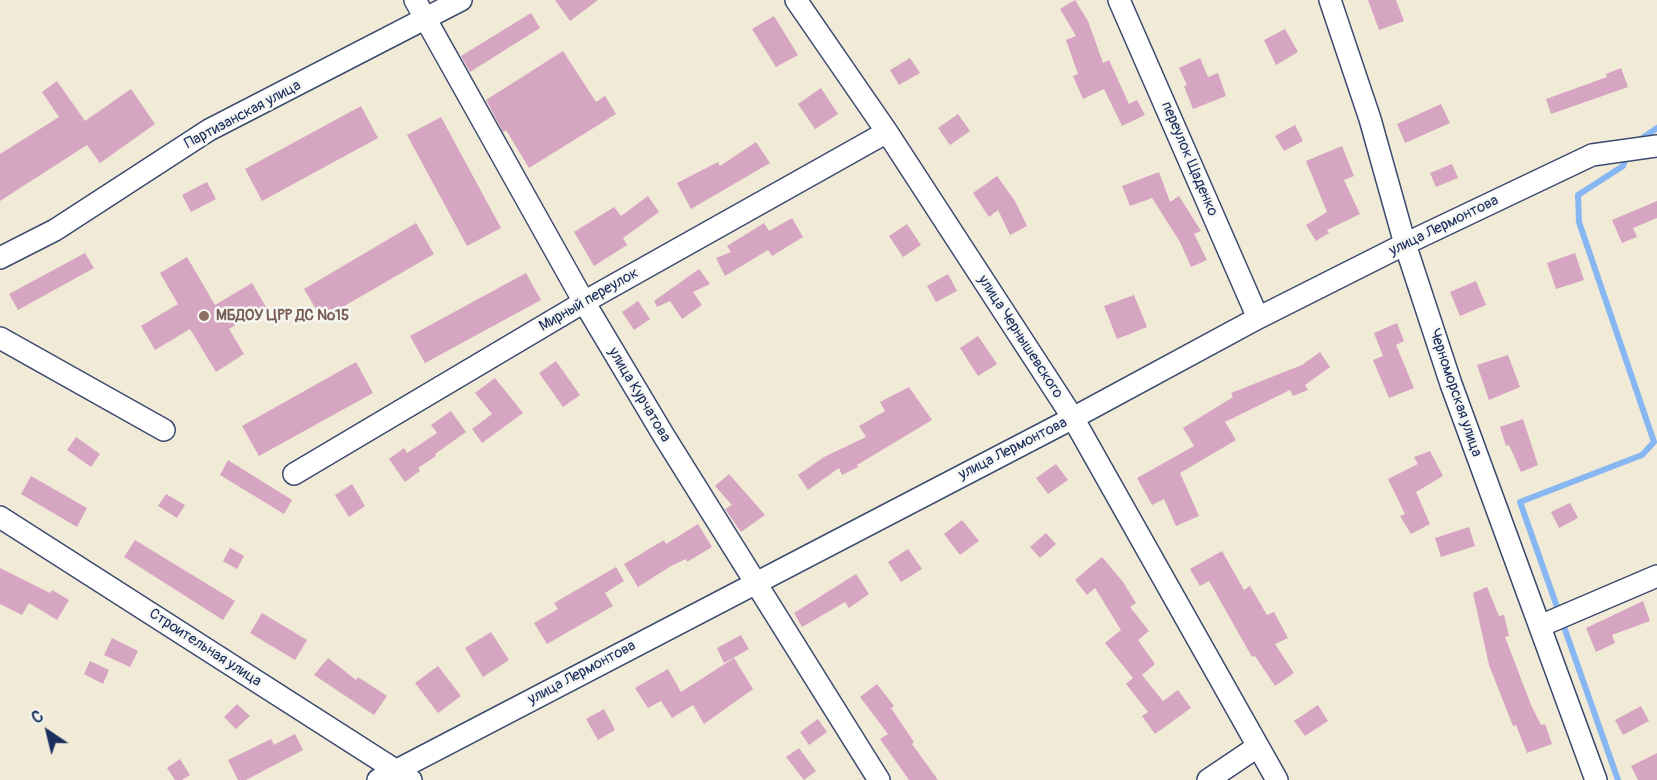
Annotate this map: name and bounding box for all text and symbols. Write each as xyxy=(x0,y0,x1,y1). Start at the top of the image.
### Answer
street label: Партизанская улица xyxy=(182,77,304,153)
street label: переулок Щаденко xyxy=(1157,99,1221,219)
street label: улица Лермонтова xyxy=(1386,192,1502,260)
street label: Мирный переулок xyxy=(536,264,642,336)
street label: улица Чернышевского xyxy=(973,272,1067,402)
place label: МБДОУ ЦРР ДС №15 xyxy=(216,307,349,325)
marker: МБДОУ ЦРР ДС №15 xyxy=(197,309,211,323)
street label: Черноморская улица xyxy=(1425,327,1485,459)
street label: улица Курчатова xyxy=(604,344,674,446)
street label: улица Лермонтова xyxy=(956,414,1070,484)
street label: Строительная улица xyxy=(145,605,265,691)
street label: улица Лермонтова xyxy=(525,637,639,709)
north arrow xyxy=(18,702,78,762)
text: С xyxy=(28,706,47,728)

